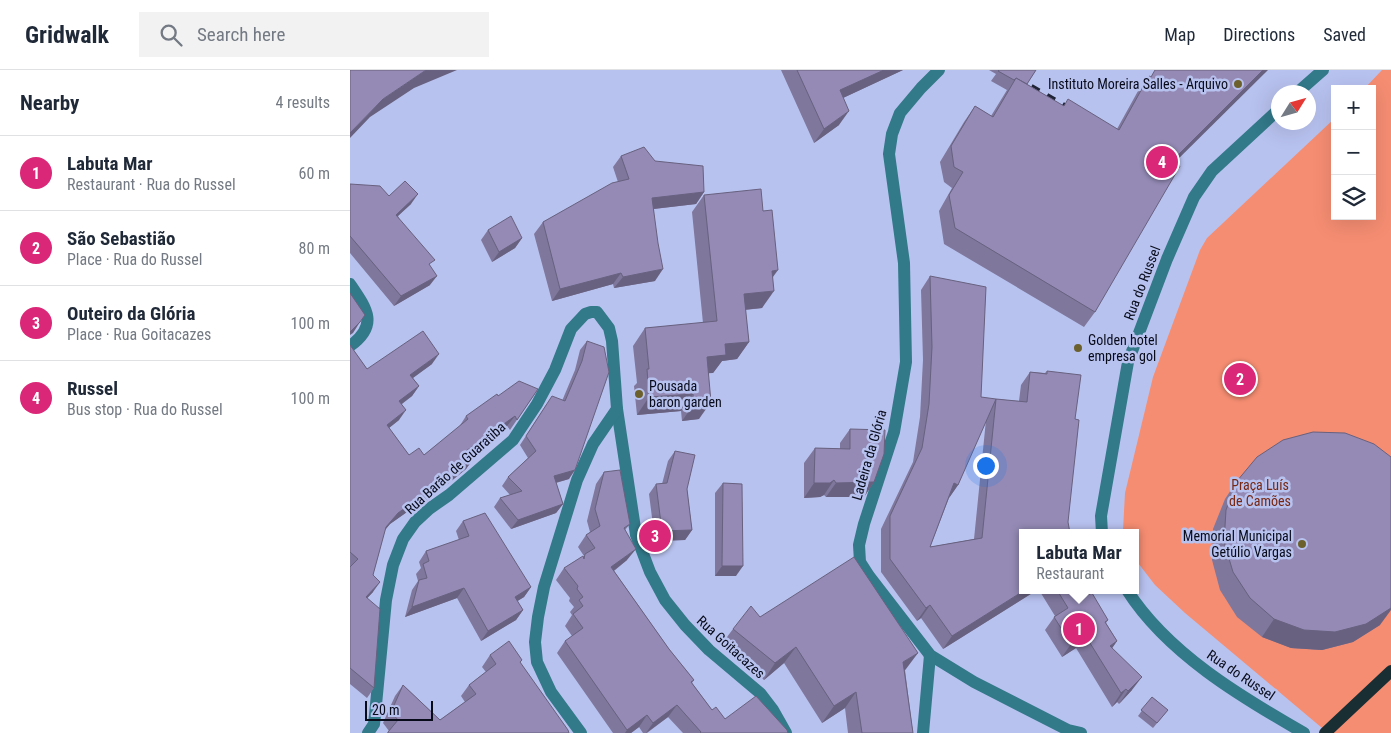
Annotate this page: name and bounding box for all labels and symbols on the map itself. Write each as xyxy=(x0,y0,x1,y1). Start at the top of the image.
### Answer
place label: Instituto Moreira Salles - Arquivo xyxy=(1048,76,1228,92)
marker: Instituto Moreira Salles - Arquivo xyxy=(1232,78,1244,90)
north arrow xyxy=(1271,85,1316,130)
pin: 4 xyxy=(1146,143,1178,181)
street label: Rua do Russel xyxy=(1121,244,1163,322)
place label: Golden hotel empresa gol xyxy=(1088,332,1158,364)
marker: Golden hotel empresa gol xyxy=(1072,342,1084,354)
pin: 2 xyxy=(1224,360,1256,398)
place label: Pousada baron garden xyxy=(649,378,722,410)
marker: Pousada baron garden xyxy=(633,388,645,400)
street label: Ladeira da Glória xyxy=(848,408,890,502)
street label: Rua Barão de Guaratiba xyxy=(402,419,508,517)
your location xyxy=(973,453,999,479)
park label: Praça Luís de Camões xyxy=(1229,477,1291,509)
pin: 3 xyxy=(639,517,671,555)
place label: Memorial Municipal Getúlio Vargas xyxy=(1183,528,1292,560)
marker: Memorial Municipal Getúlio Vargas xyxy=(1296,538,1308,550)
pin: 1 xyxy=(1063,610,1095,648)
street label: Rua Goitacazes xyxy=(694,612,768,682)
street label: Rua do Russel xyxy=(1204,647,1278,703)
scale bar xyxy=(365,698,432,721)

